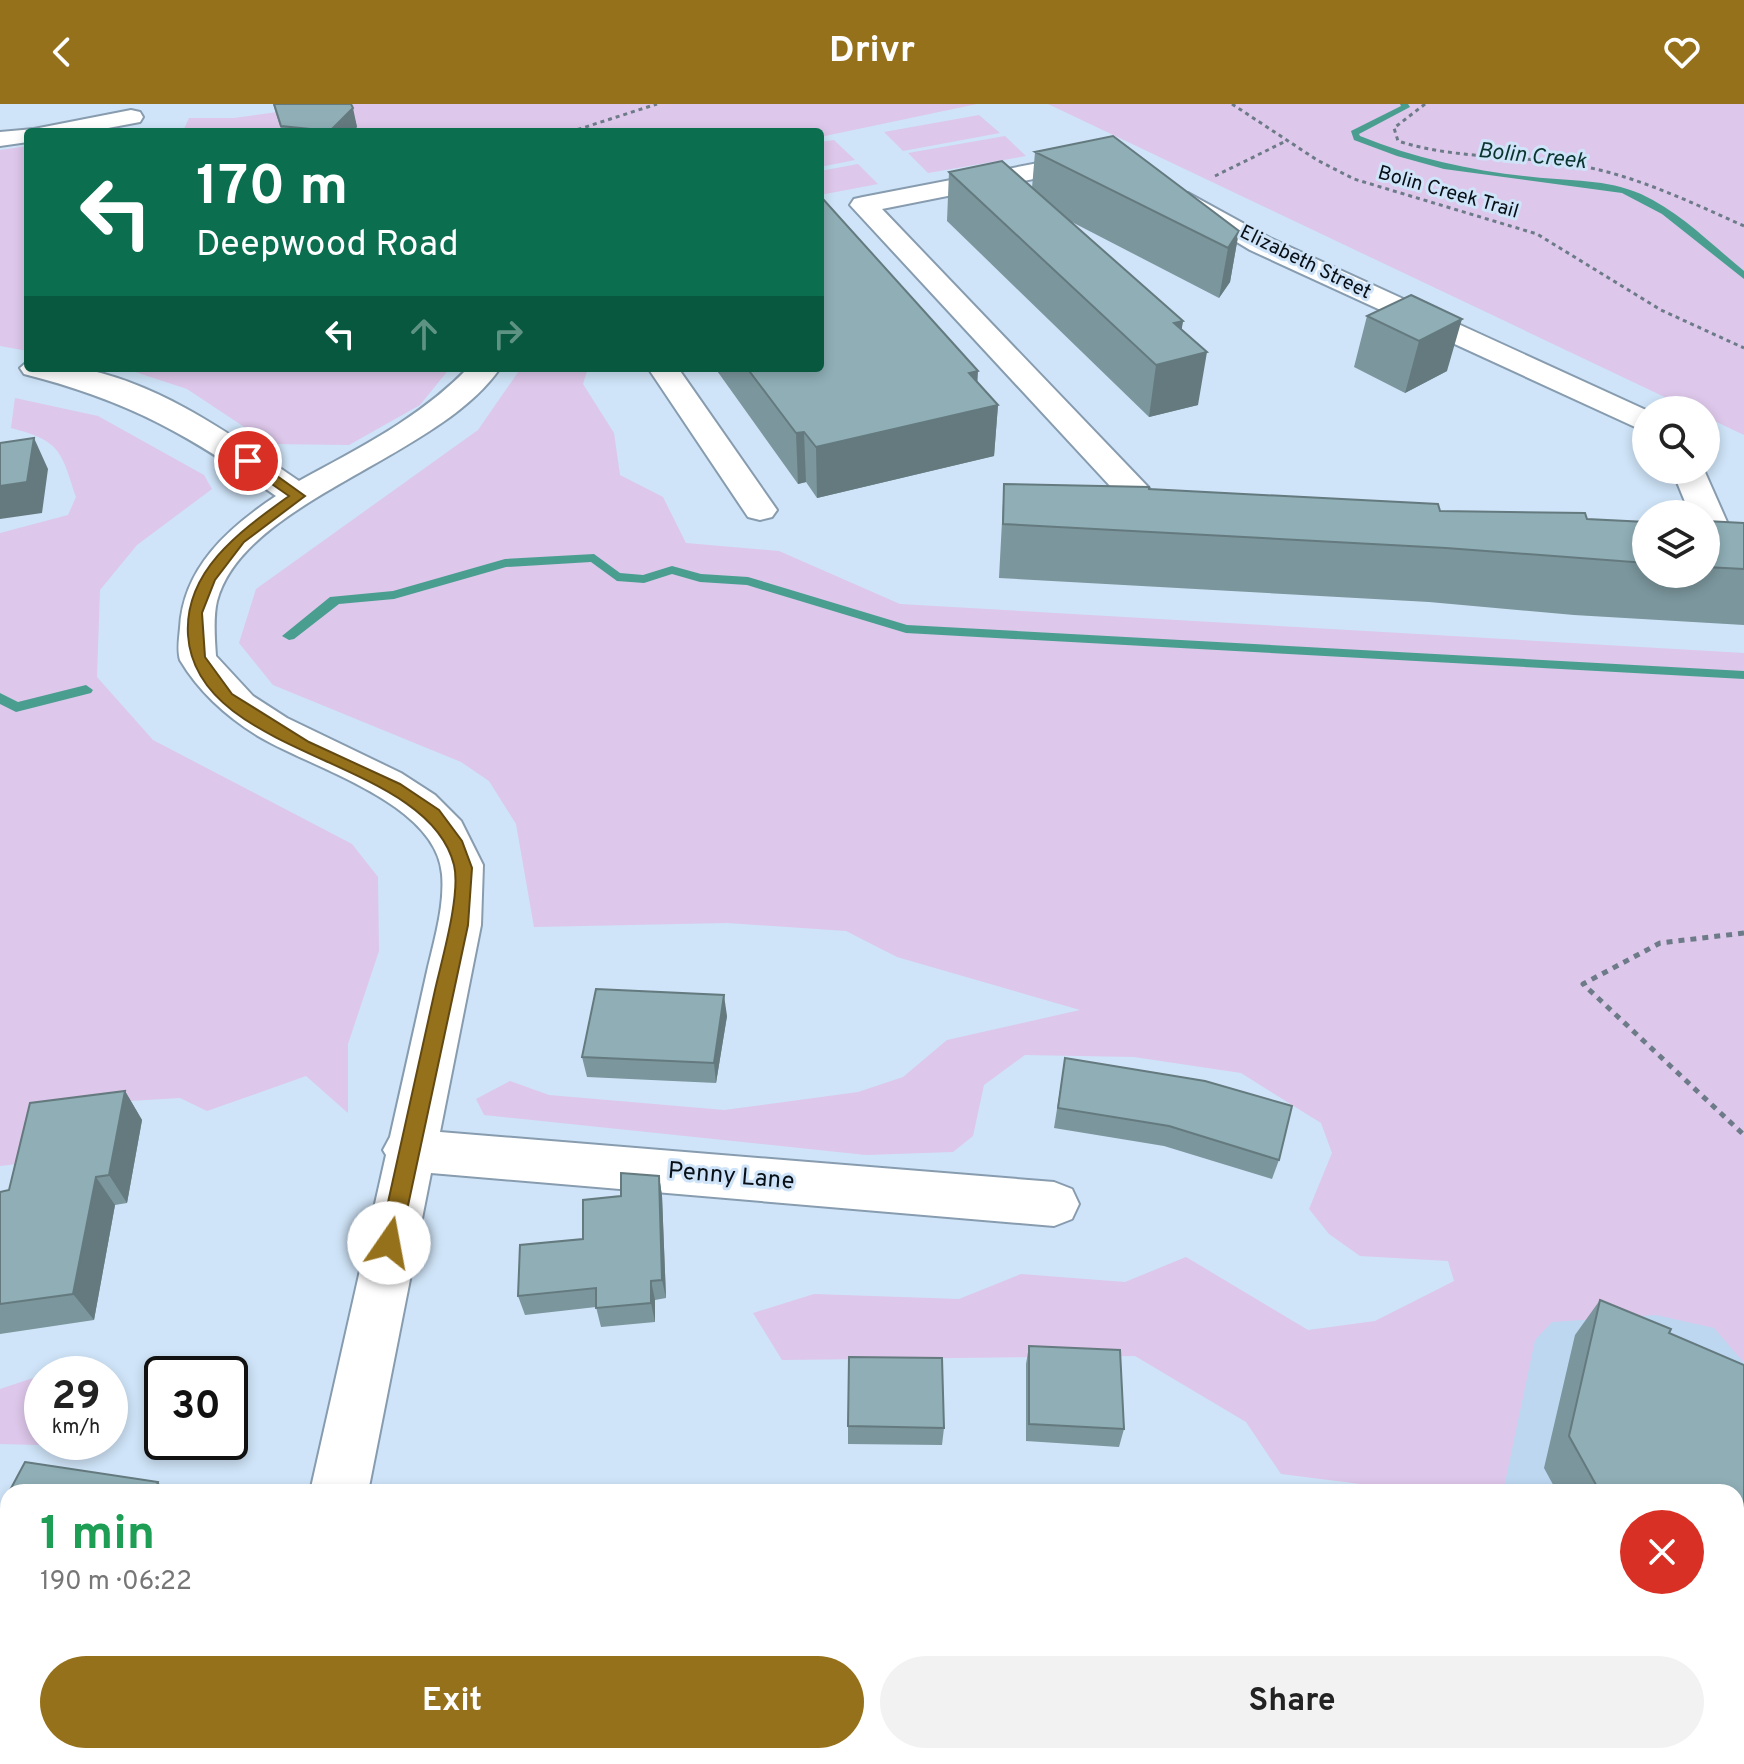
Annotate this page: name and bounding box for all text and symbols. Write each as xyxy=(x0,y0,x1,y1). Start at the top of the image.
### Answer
text: Drivr xyxy=(829,29,915,75)
icon: back xyxy=(40,30,84,74)
icon: heart xyxy=(1660,30,1704,74)
water label: Bolin Creek xyxy=(1476,138,1588,176)
text: 170 m xyxy=(196,154,348,224)
icon: left xyxy=(64,160,168,264)
street label: Bolin Creek Trail xyxy=(1374,160,1522,226)
street label: Elizabeth Street xyxy=(1235,220,1375,306)
text: Deepwood Road xyxy=(196,223,459,269)
icon: left xyxy=(318,312,362,356)
icon: ahead xyxy=(402,312,446,356)
icon: right xyxy=(486,312,530,356)
map controls xyxy=(1632,396,1720,588)
button: search xyxy=(1632,396,1720,484)
pin xyxy=(214,427,282,495)
icon: arrive xyxy=(226,439,270,483)
button: layers xyxy=(1632,500,1720,588)
street label: Penny Lane xyxy=(666,1157,796,1197)
position arrow xyxy=(347,1201,431,1285)
speed limit sign: 30 xyxy=(144,1356,248,1460)
text: 29 xyxy=(51,1373,101,1423)
text: km/h xyxy=(52,1415,100,1441)
text: 1 min xyxy=(40,1506,155,1566)
button: close xyxy=(1620,1510,1704,1594)
text: 190 m · 06:22 xyxy=(40,1566,192,1599)
button: Exit xyxy=(40,1656,864,1748)
button: Share xyxy=(880,1656,1704,1748)

